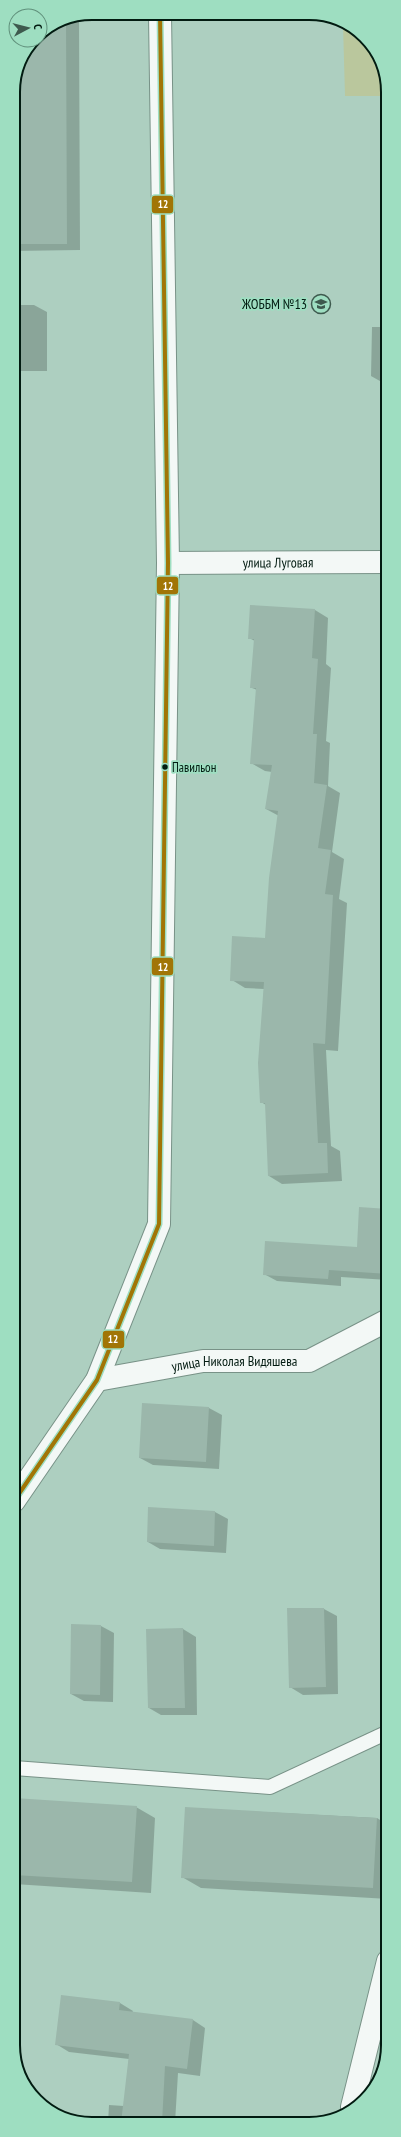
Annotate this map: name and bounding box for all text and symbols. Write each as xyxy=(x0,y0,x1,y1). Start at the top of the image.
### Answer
north arrow xyxy=(8,8,48,48)
text: С xyxy=(31,23,45,30)
line badge: 12 xyxy=(151,195,174,214)
text: 12 xyxy=(158,197,168,211)
school or university icon: ЖОББМ №13 xyxy=(310,293,332,315)
place label: ЖОББМ №13 xyxy=(241,295,307,313)
street label: улица Луговая xyxy=(243,553,313,572)
line badge: 12 xyxy=(156,576,179,595)
text: 12 xyxy=(163,579,173,593)
place label: Павильон xyxy=(172,759,216,776)
marker: Павильон xyxy=(160,762,170,772)
line badge: 12 xyxy=(151,957,174,976)
text: 12 xyxy=(158,960,168,974)
line badge: 12 xyxy=(102,1330,125,1349)
text: 12 xyxy=(108,1332,118,1346)
street label: улица Николая Видяшева xyxy=(170,1352,297,1375)

